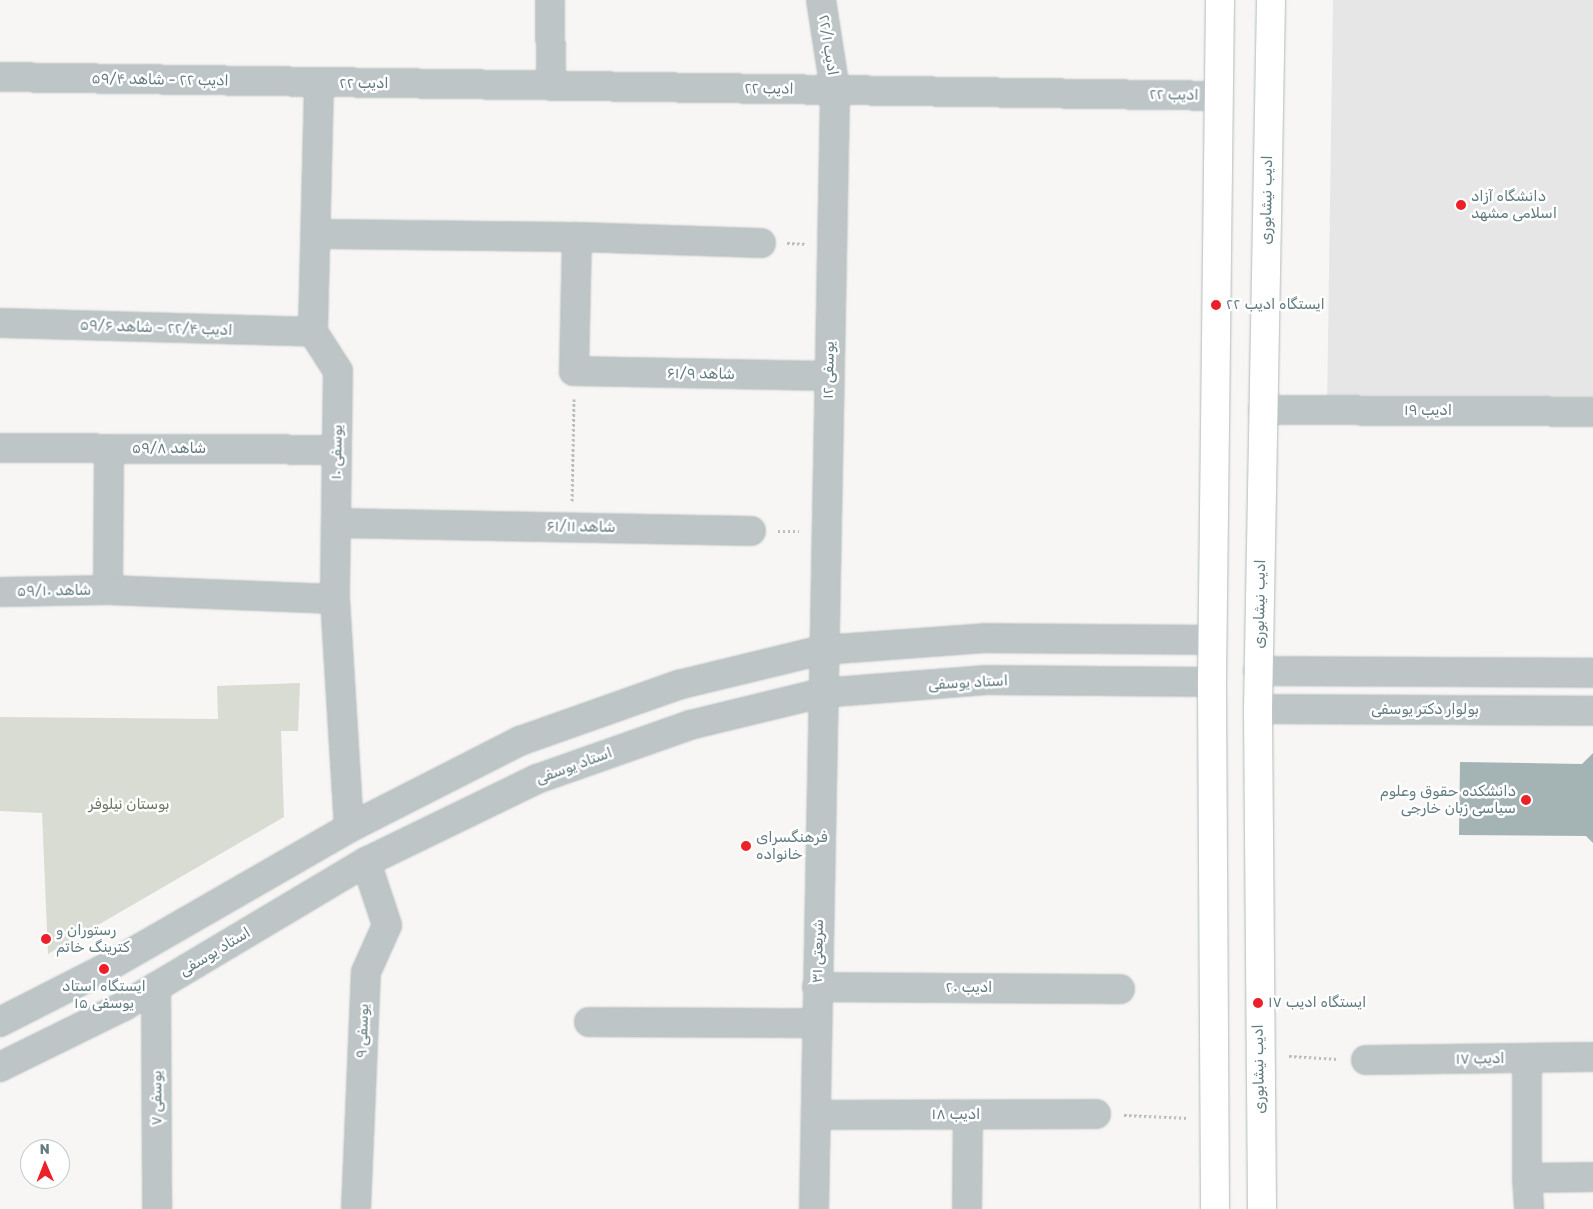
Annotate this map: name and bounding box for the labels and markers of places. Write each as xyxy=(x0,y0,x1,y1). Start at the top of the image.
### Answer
place label: دانشگاه آزاد اسلامی مشهد xyxy=(1471,187,1557,222)
marker: دانشگاه آزاد اسلامی مشهد xyxy=(1455,199,1467,211)
place label: ایستگاه ادیب ۲۲ xyxy=(1226,296,1325,314)
marker: ایستگاه ادیب ۲۲ xyxy=(1210,299,1222,311)
place label: دانشکده حقوق وعلوم سیاسی زبان خارجی xyxy=(1380,782,1516,817)
marker: دانشکده حقوق وعلوم سیاسی زبان خارجی xyxy=(1520,794,1532,806)
place label: فرهنگسرای خانواده xyxy=(756,828,828,863)
marker: فرهنگسرای خانواده xyxy=(740,840,752,852)
place label: رستوران و کترینگ خاتم xyxy=(56,921,130,956)
marker: رستوران و کترینگ خاتم xyxy=(40,933,52,945)
marker: ایستگاه استاد یوسفی ۱۵ xyxy=(98,963,110,975)
place label: ایستگاه استاد یوسفی ۱۵ xyxy=(62,977,146,1012)
place label: ایستگاه ادیب ۱۷ xyxy=(1268,994,1366,1012)
marker: ایستگاه ادیب ۱۷ xyxy=(1252,997,1264,1009)

